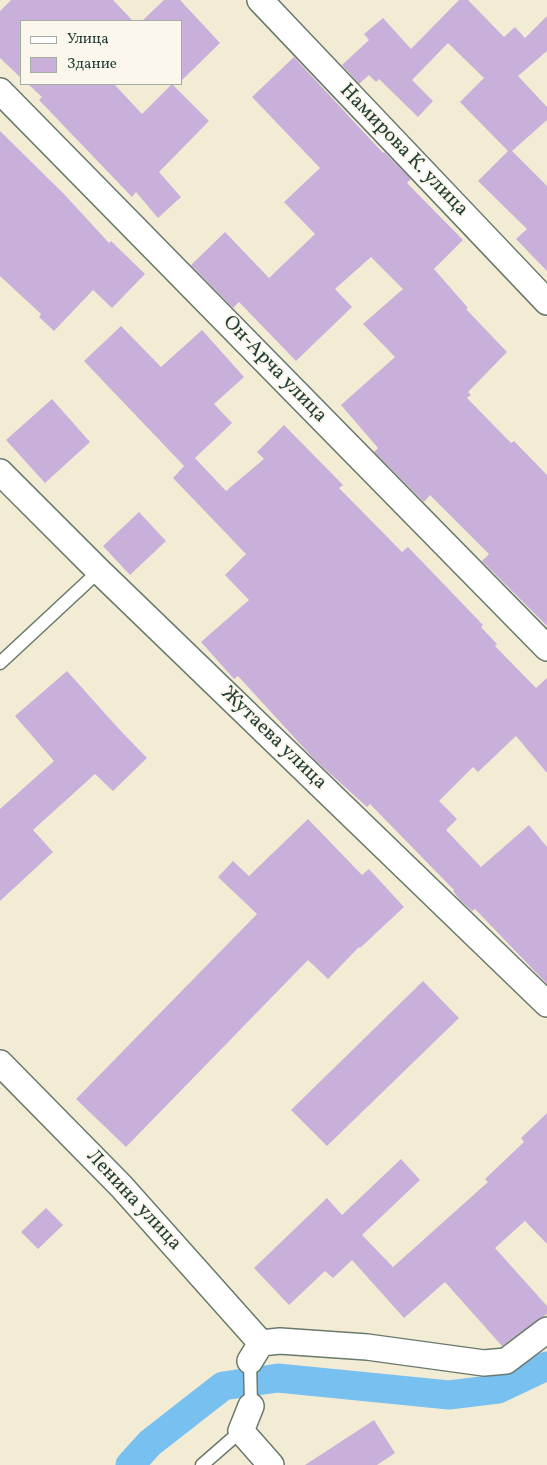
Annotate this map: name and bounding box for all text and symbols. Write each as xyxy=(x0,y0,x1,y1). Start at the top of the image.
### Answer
legend xyxy=(20,20,182,85)
text: Улица xyxy=(67,29,109,50)
text: Здание xyxy=(67,54,117,75)
street label: Намирова К. улица xyxy=(334,80,472,222)
street label: Он-Арча улица xyxy=(217,311,331,429)
street label: Жутаева улица xyxy=(215,682,331,796)
street label: Ленина улица xyxy=(80,1146,186,1256)

